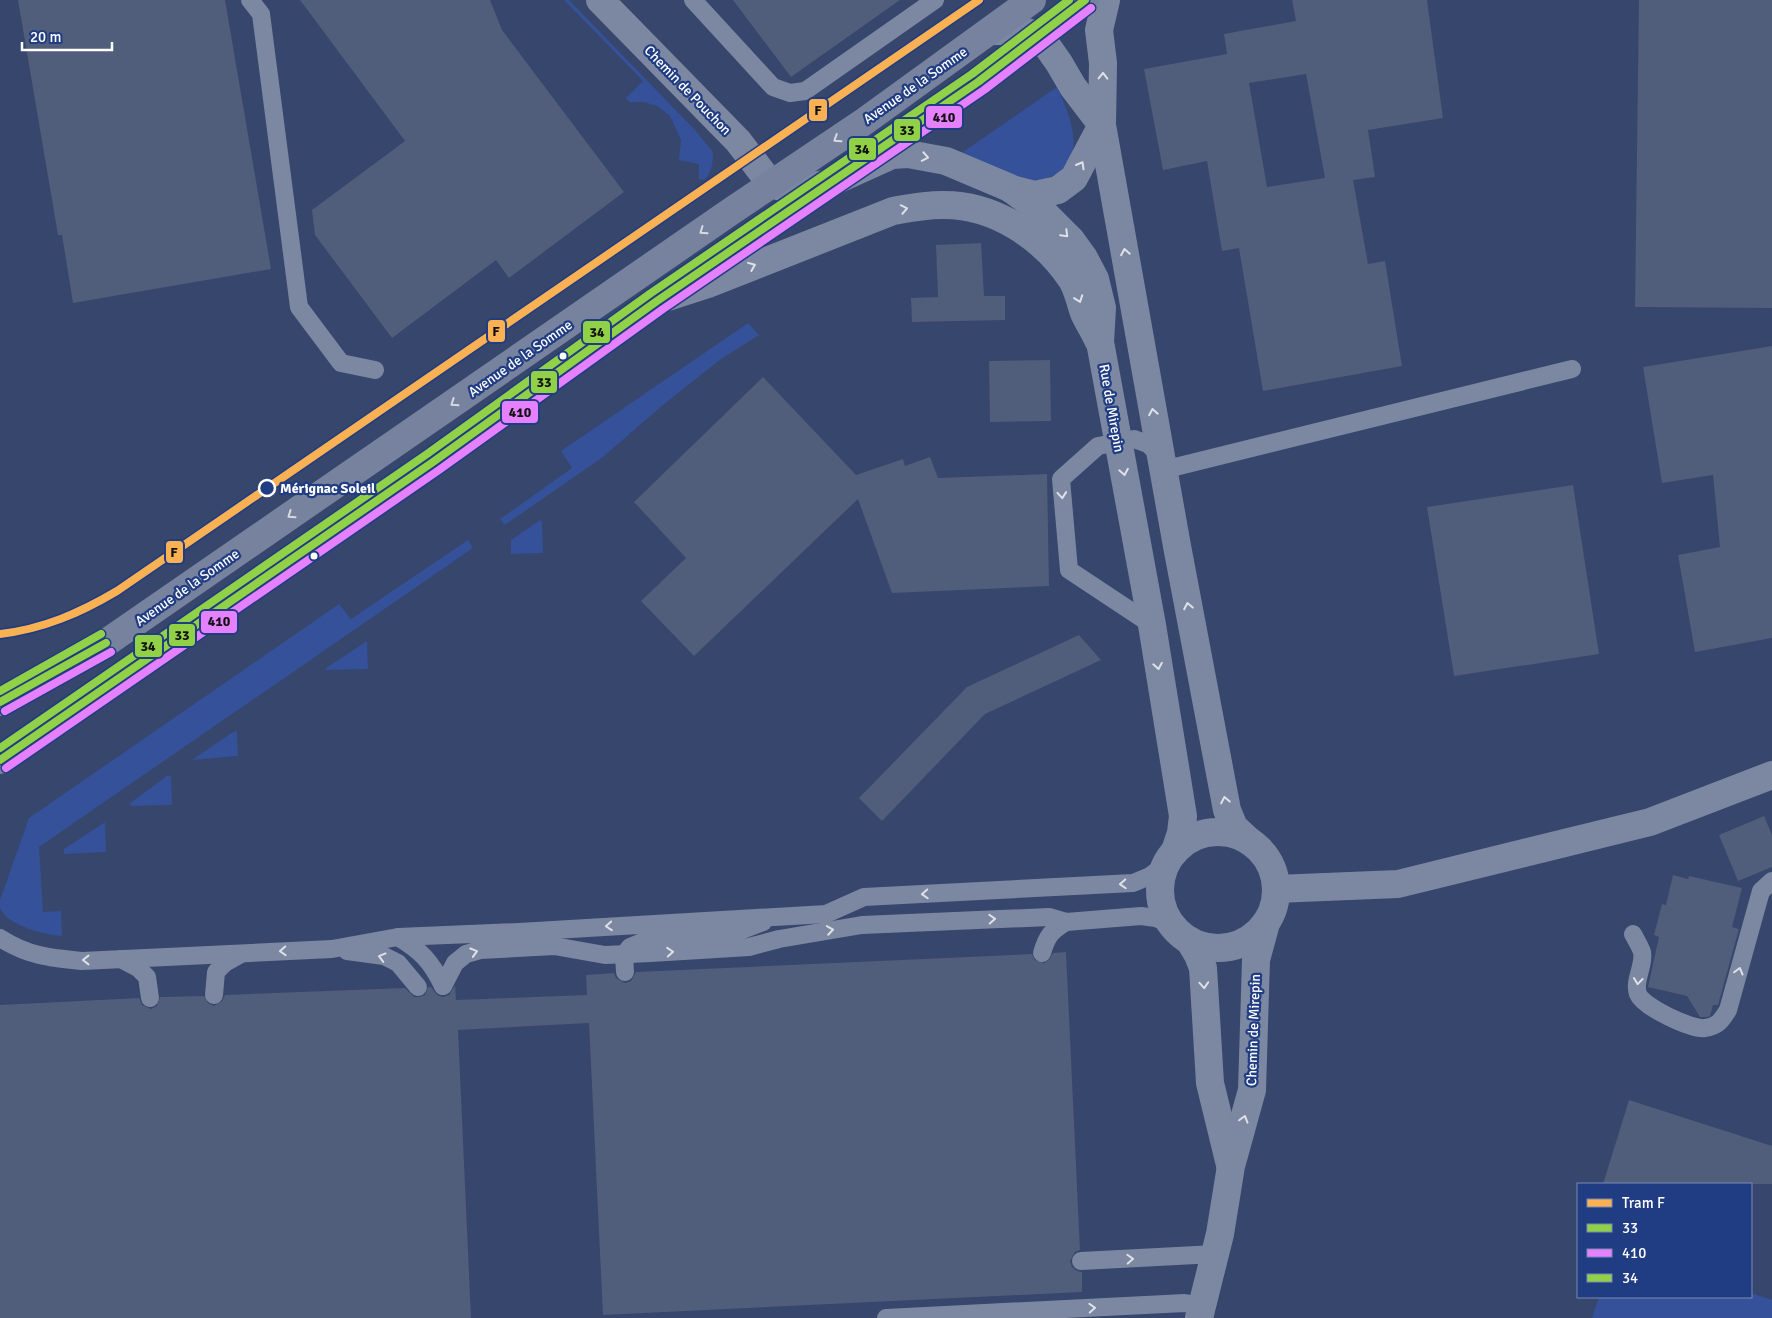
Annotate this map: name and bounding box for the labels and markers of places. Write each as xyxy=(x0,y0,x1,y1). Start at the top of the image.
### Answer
unlabelled marker xyxy=(558,351,568,361)
marker: Mérignac Soleil xyxy=(258,479,276,497)
place label: Mérignac Soleil xyxy=(280,480,376,497)
unlabelled marker xyxy=(309,551,319,561)

